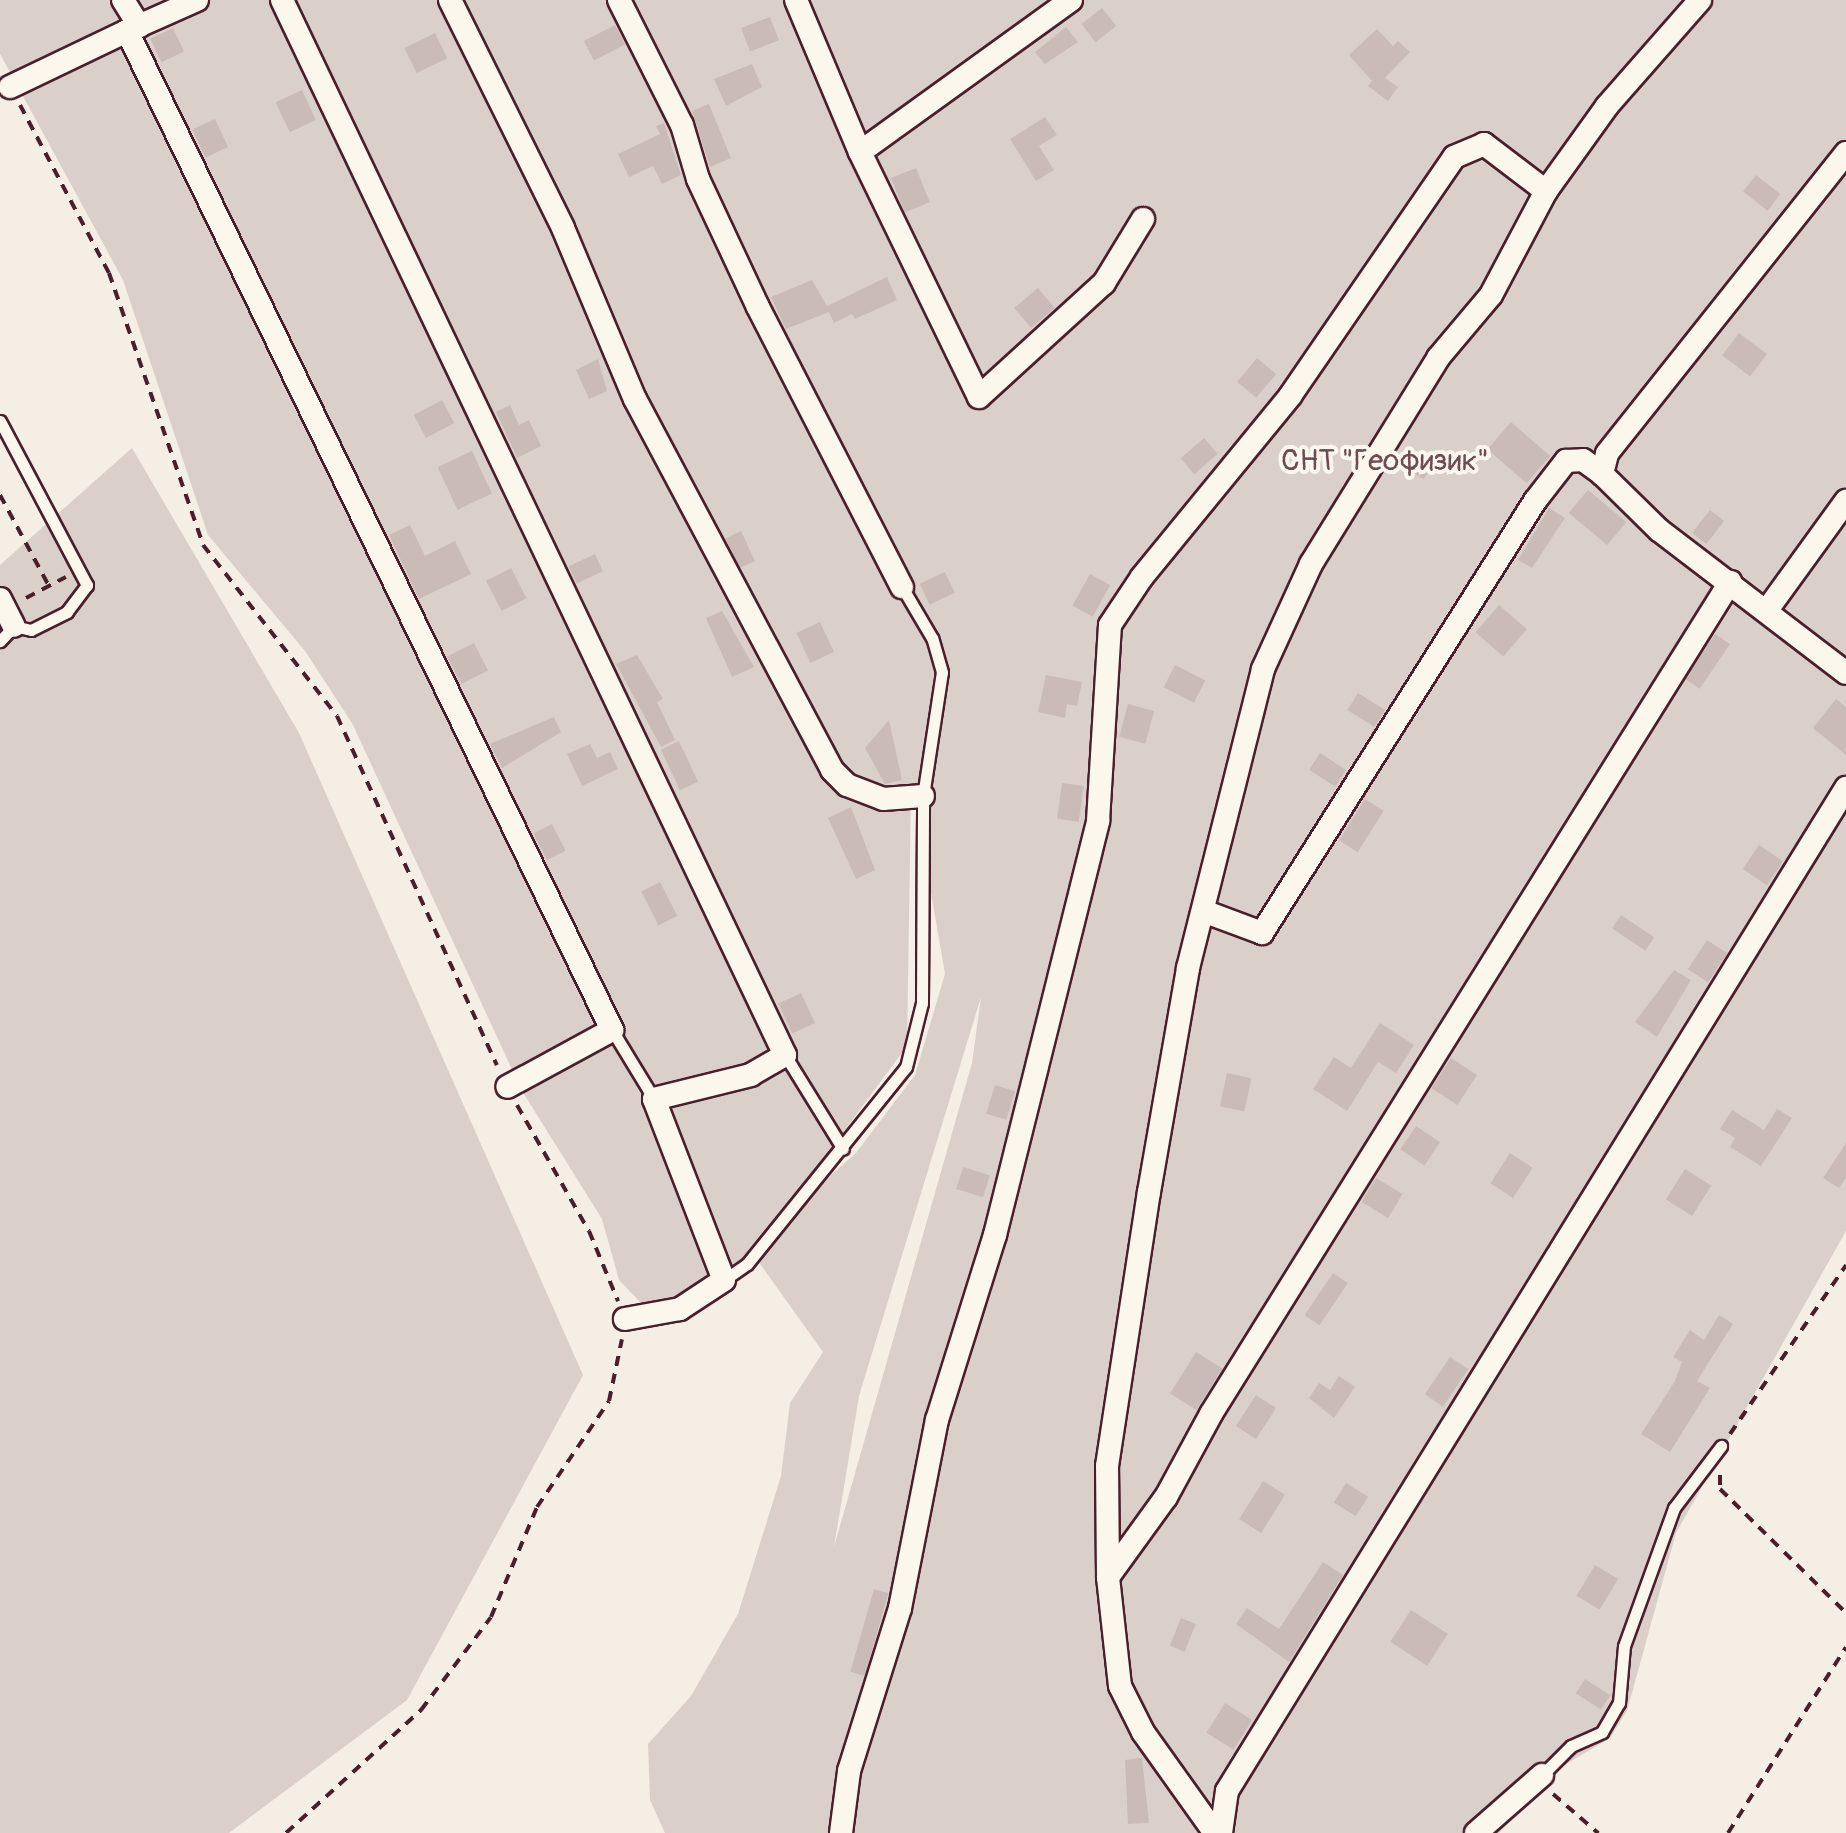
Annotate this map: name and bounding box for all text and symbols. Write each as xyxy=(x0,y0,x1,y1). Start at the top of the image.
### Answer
park label: СНТ "Геофизик" xyxy=(1281,443,1489,479)

